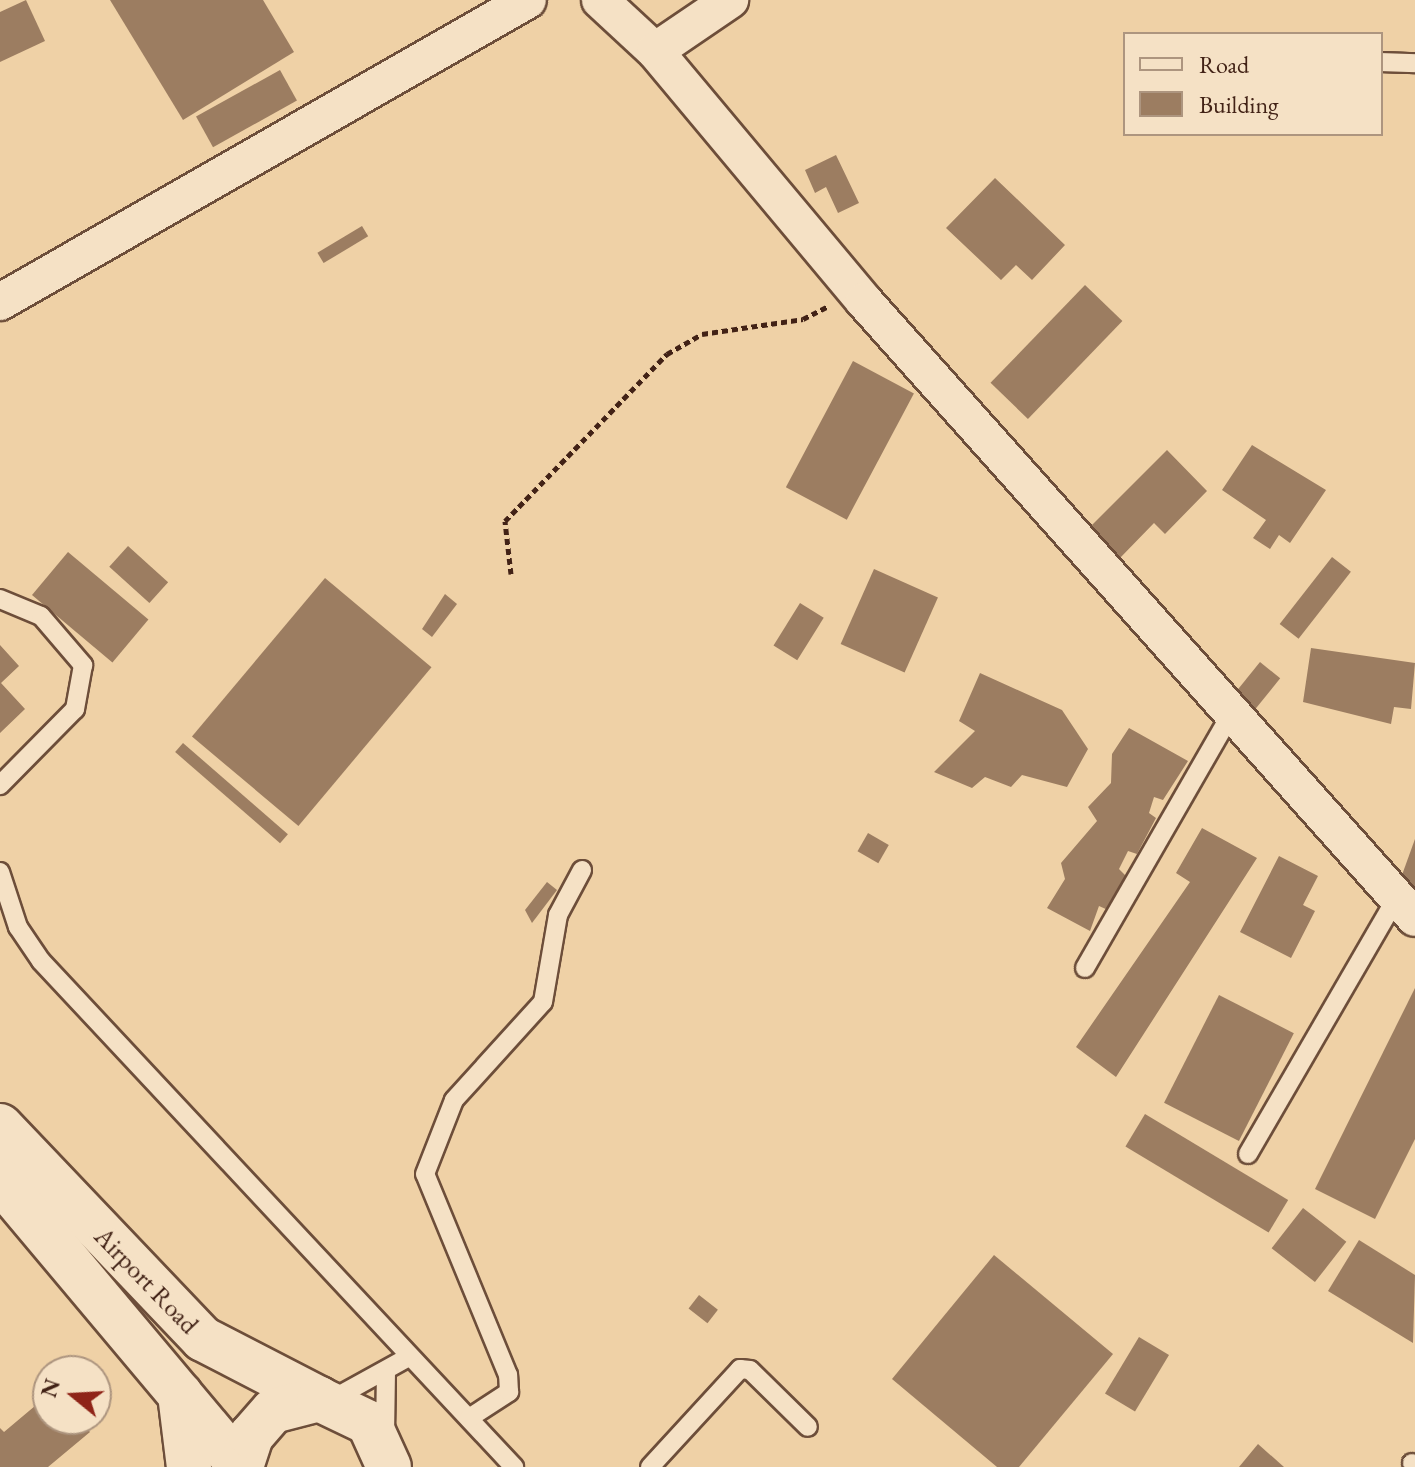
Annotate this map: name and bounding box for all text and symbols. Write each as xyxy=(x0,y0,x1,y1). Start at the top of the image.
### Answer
legend xyxy=(1123,32,1383,136)
text: Road xyxy=(1199,49,1249,80)
text: Building xyxy=(1199,89,1279,120)
street label: Airport Road xyxy=(88,1221,204,1341)
north arrow xyxy=(32,1355,112,1435)
text: N xyxy=(34,1375,67,1401)

